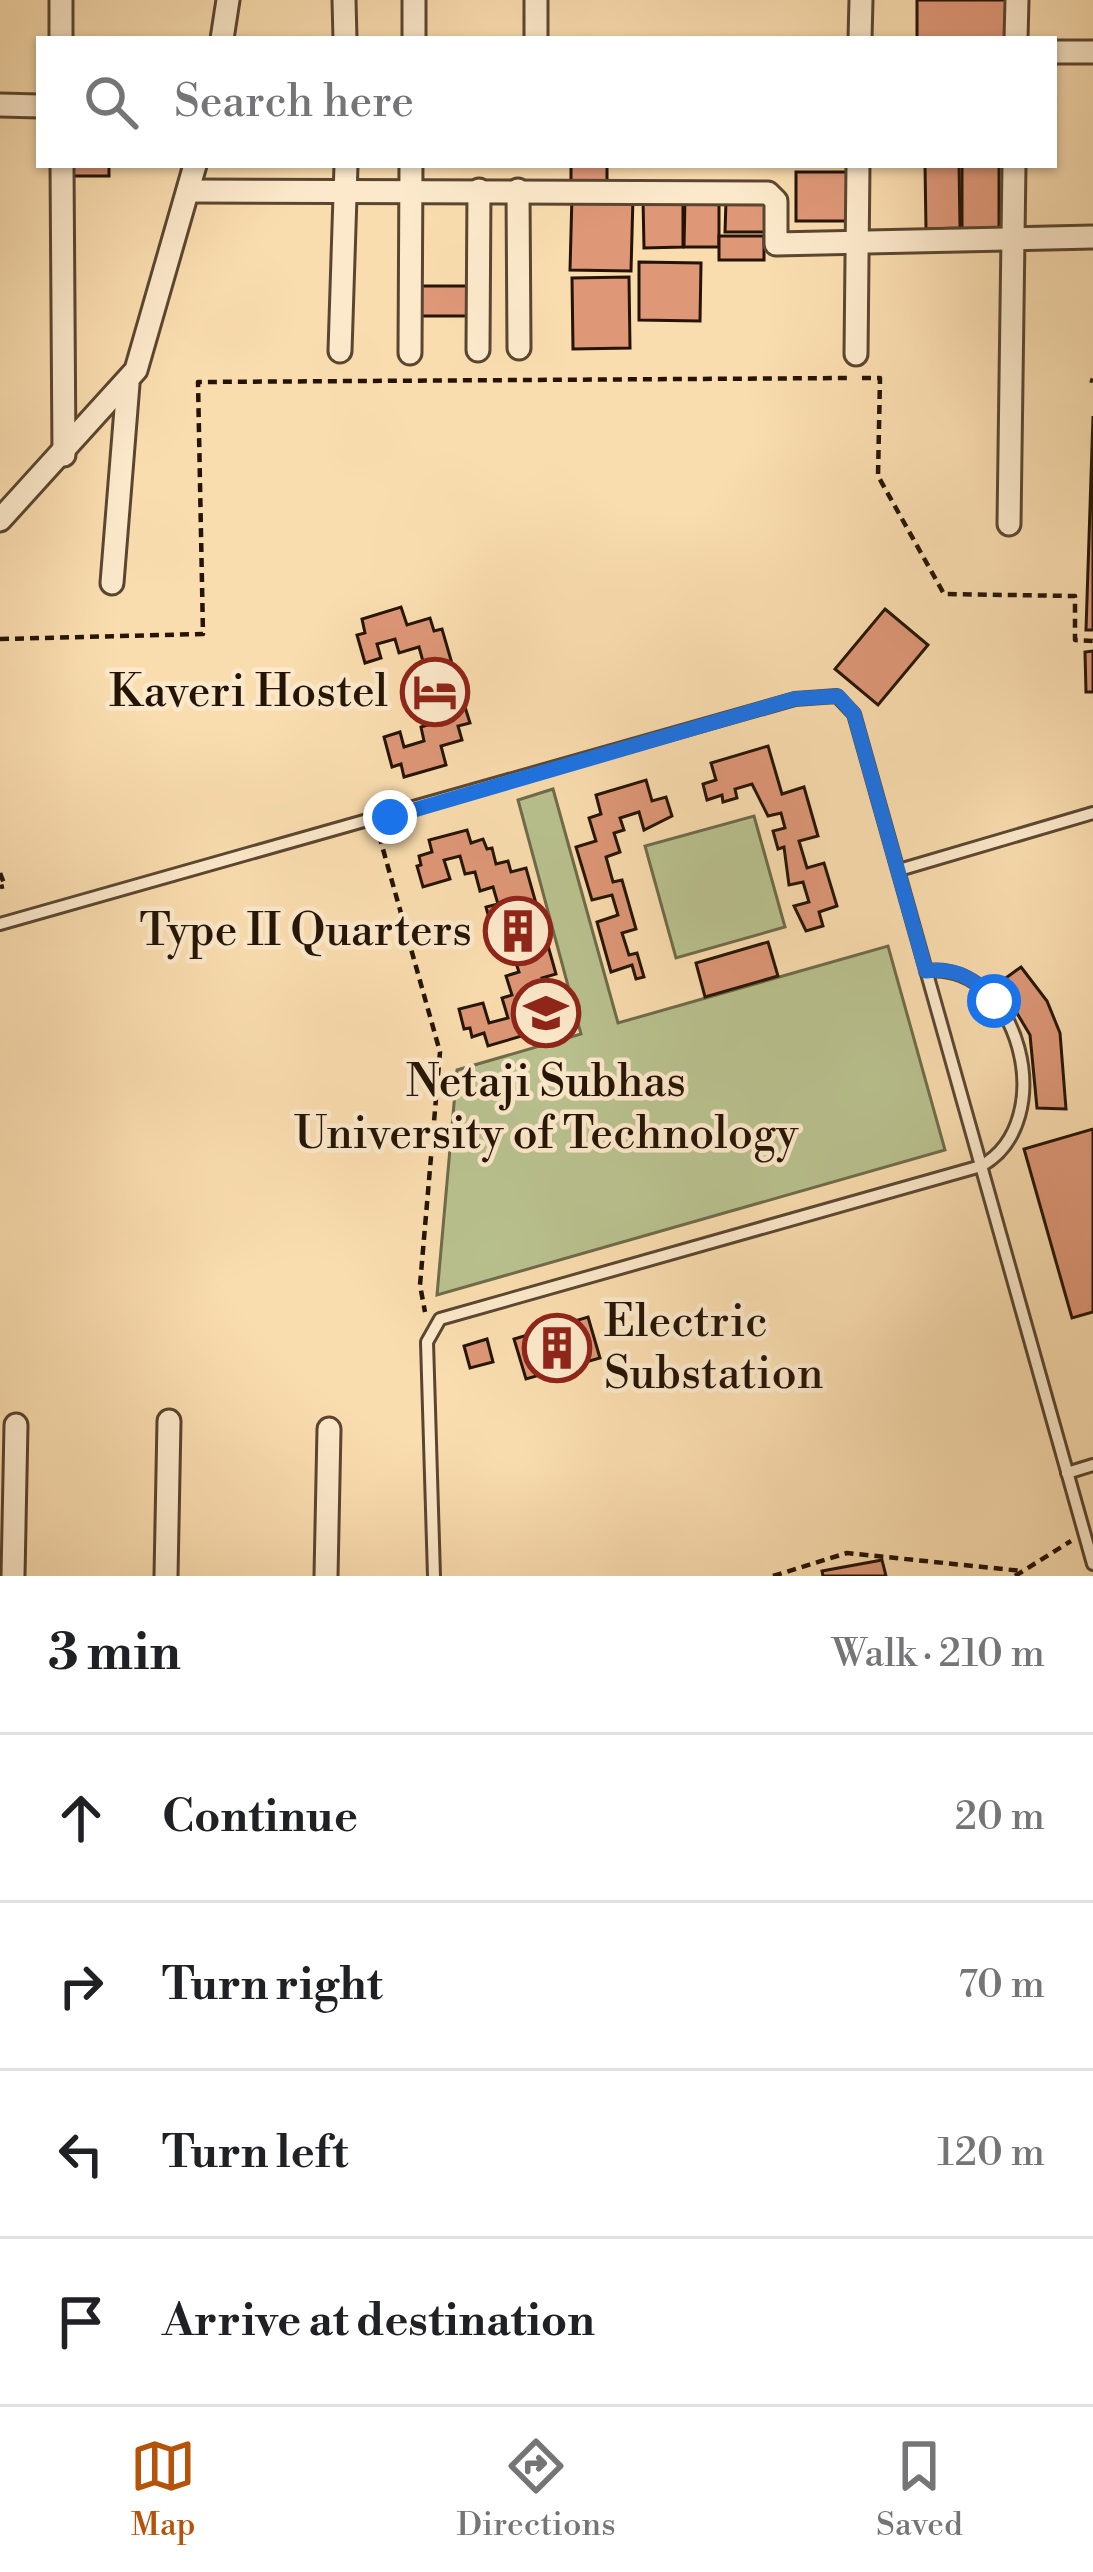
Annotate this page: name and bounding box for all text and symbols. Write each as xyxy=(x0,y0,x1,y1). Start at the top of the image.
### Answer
search box xyxy=(36,36,1057,168)
icon: search xyxy=(78,69,144,135)
text: Search here xyxy=(174,74,414,131)
hotel icon: Kaveri Hostel xyxy=(400,657,470,727)
place label: Kaveri Hostel xyxy=(109,664,388,721)
route end xyxy=(363,790,417,844)
building icon: Type II Quarters xyxy=(483,896,553,966)
place label: Type II Quarters xyxy=(139,903,472,960)
route start xyxy=(967,974,1021,1028)
school or university icon: Netaji Subhas University of Technology xyxy=(511,978,581,1048)
place label: Netaji Subhas University of Technology xyxy=(294,1054,799,1163)
place label: Electric Substation xyxy=(604,1294,824,1403)
building icon: Electric Substation xyxy=(522,1313,592,1383)
text: 3 min xyxy=(48,1622,181,1686)
text: Walk · 210 m xyxy=(832,1630,1045,1679)
icon: ahead xyxy=(48,1785,114,1851)
text: Continue xyxy=(162,1789,358,1846)
text: 20 m xyxy=(955,1793,1045,1842)
icon: right xyxy=(48,1953,114,2019)
text: Turn right xyxy=(162,1957,383,2014)
text: 70 m xyxy=(958,1961,1045,2010)
icon: left xyxy=(48,2121,114,2187)
text: Turn left xyxy=(162,2125,348,2182)
text: 120 m xyxy=(937,2129,1045,2178)
icon: arrive xyxy=(48,2289,114,2355)
text: Arrive at destination xyxy=(162,2293,595,2350)
tab: Map xyxy=(130,2433,196,2546)
tab: Directions xyxy=(457,2433,616,2546)
tab: Saved xyxy=(876,2433,963,2546)

